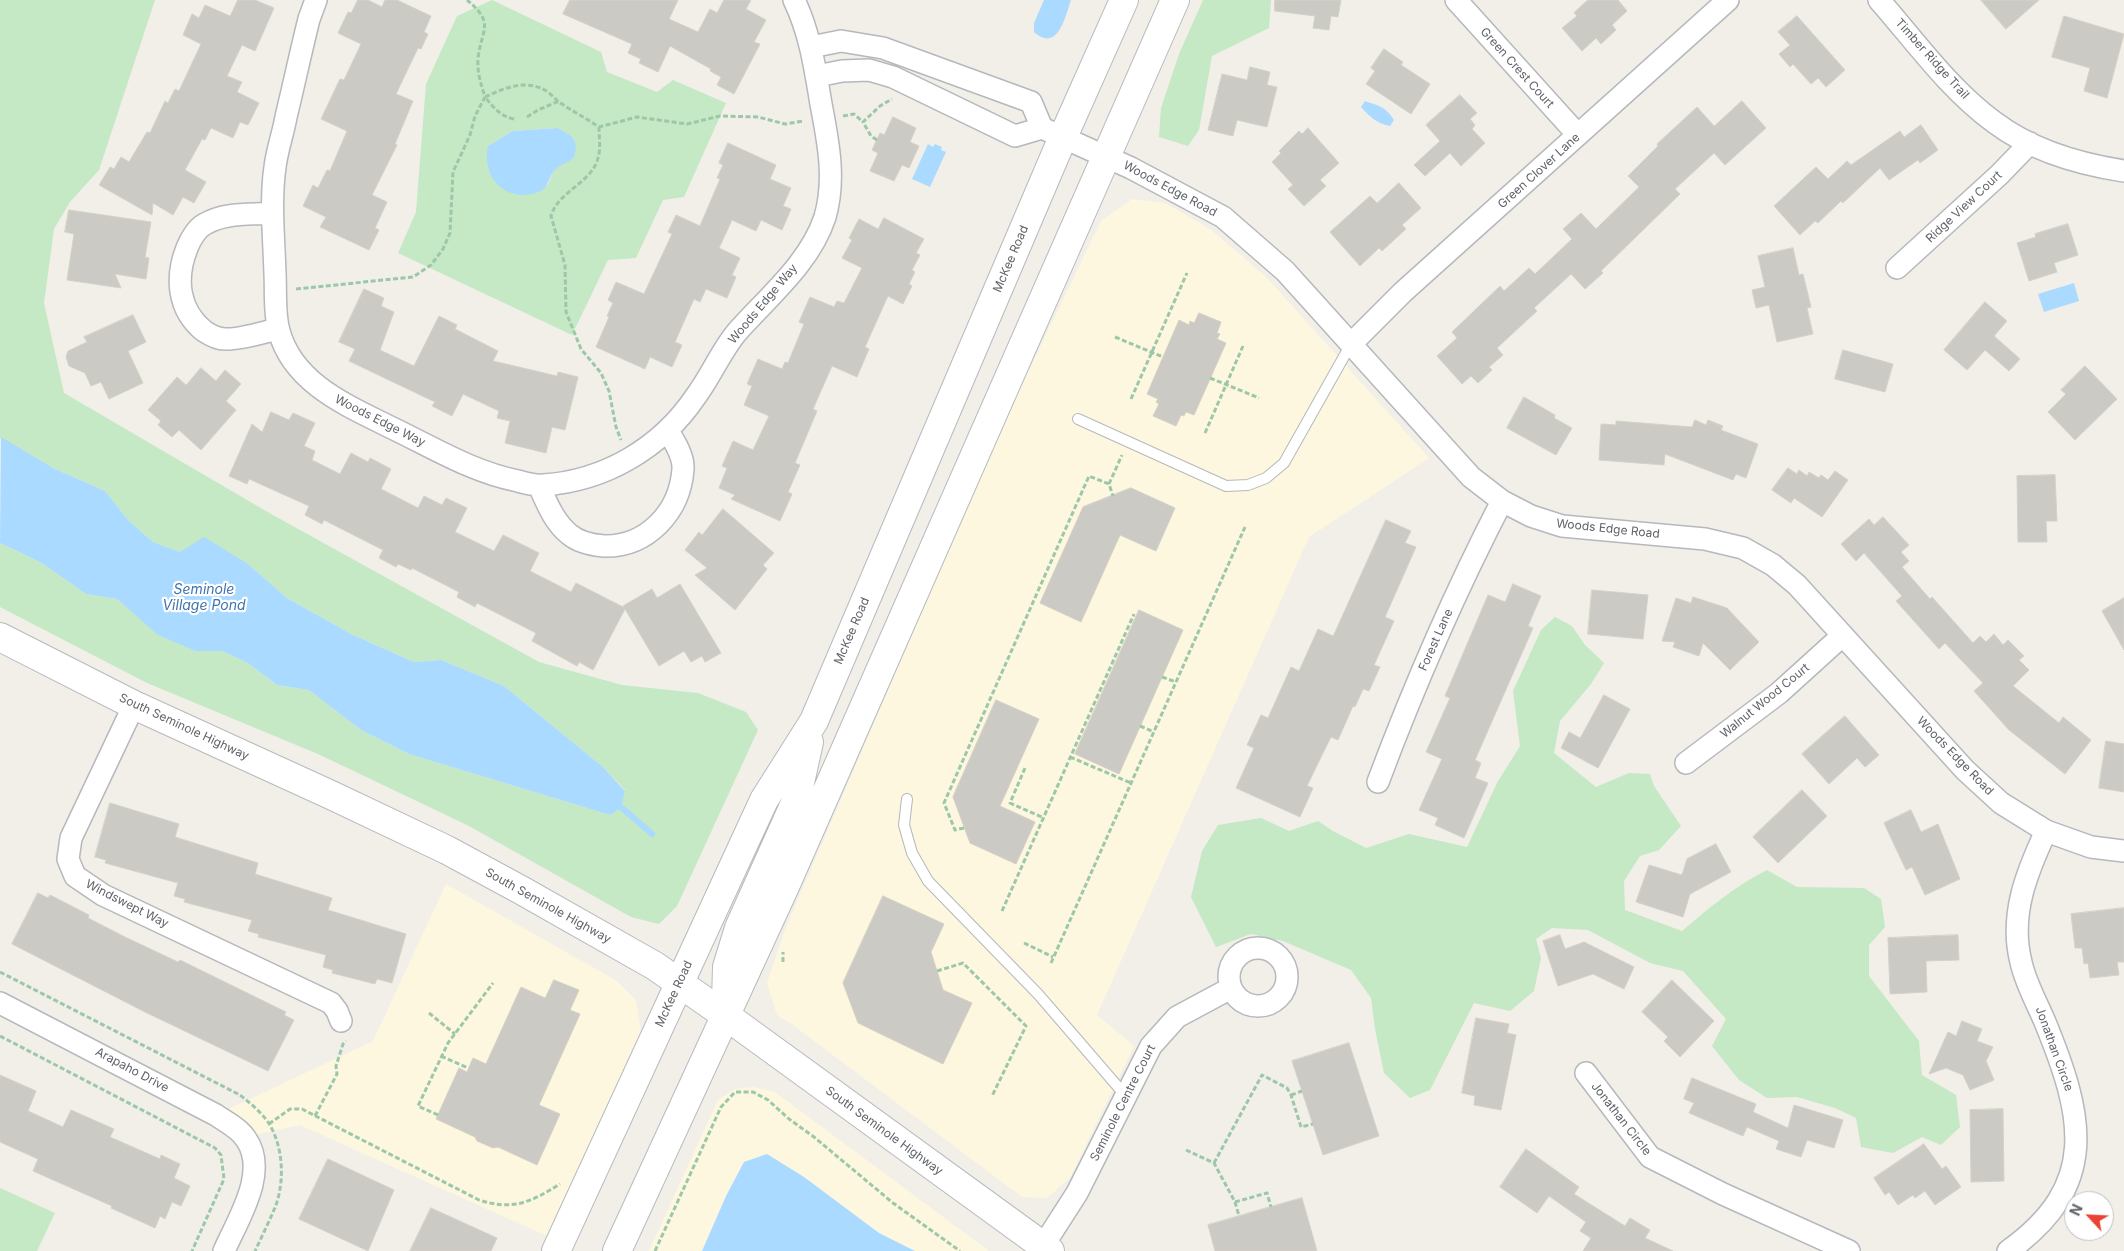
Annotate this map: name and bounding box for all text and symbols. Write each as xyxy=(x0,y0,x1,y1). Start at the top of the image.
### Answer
street label: Timber Ridge Trail xyxy=(1892,16,1972,102)
street label: Green Crest Court xyxy=(1477,25,1557,111)
street label: Green Clover Lane xyxy=(1495,130,1583,212)
street label: Woods Edge Road xyxy=(1121,158,1219,220)
street label: Ridge View Court xyxy=(1923,168,2005,246)
street label: McKee Road xyxy=(990,223,1032,295)
street label: Woods Edge Way xyxy=(726,261,800,347)
street label: Woods Edge Way xyxy=(332,392,428,450)
street label: Woods Edge Road xyxy=(1556,516,1660,542)
water label: Seminole Village Pond xyxy=(162,582,246,614)
street label: McKee Road xyxy=(831,595,873,667)
street label: Forest Lane xyxy=(1416,607,1456,673)
street label: Walnut Wood Court xyxy=(1718,661,1812,741)
street label: South Seminole Highway xyxy=(117,691,251,763)
street label: Woods Edge Road xyxy=(1914,714,1996,798)
street label: South Seminole Highway xyxy=(483,865,613,947)
street label: Windswept Way xyxy=(83,877,171,931)
street label: McKee Road xyxy=(652,959,696,1029)
street label: Jonathan Circle xyxy=(2032,1005,2076,1093)
street label: Seminole Centre Court xyxy=(1087,1042,1159,1164)
street label: Arapaho Drive xyxy=(93,1045,171,1095)
street label: Jonathan Circle xyxy=(1588,1080,1654,1158)
street label: South Seminole Highway xyxy=(823,1084,945,1178)
north arrow xyxy=(2064,1191,2114,1241)
text: N xyxy=(2066,1201,2086,1218)

